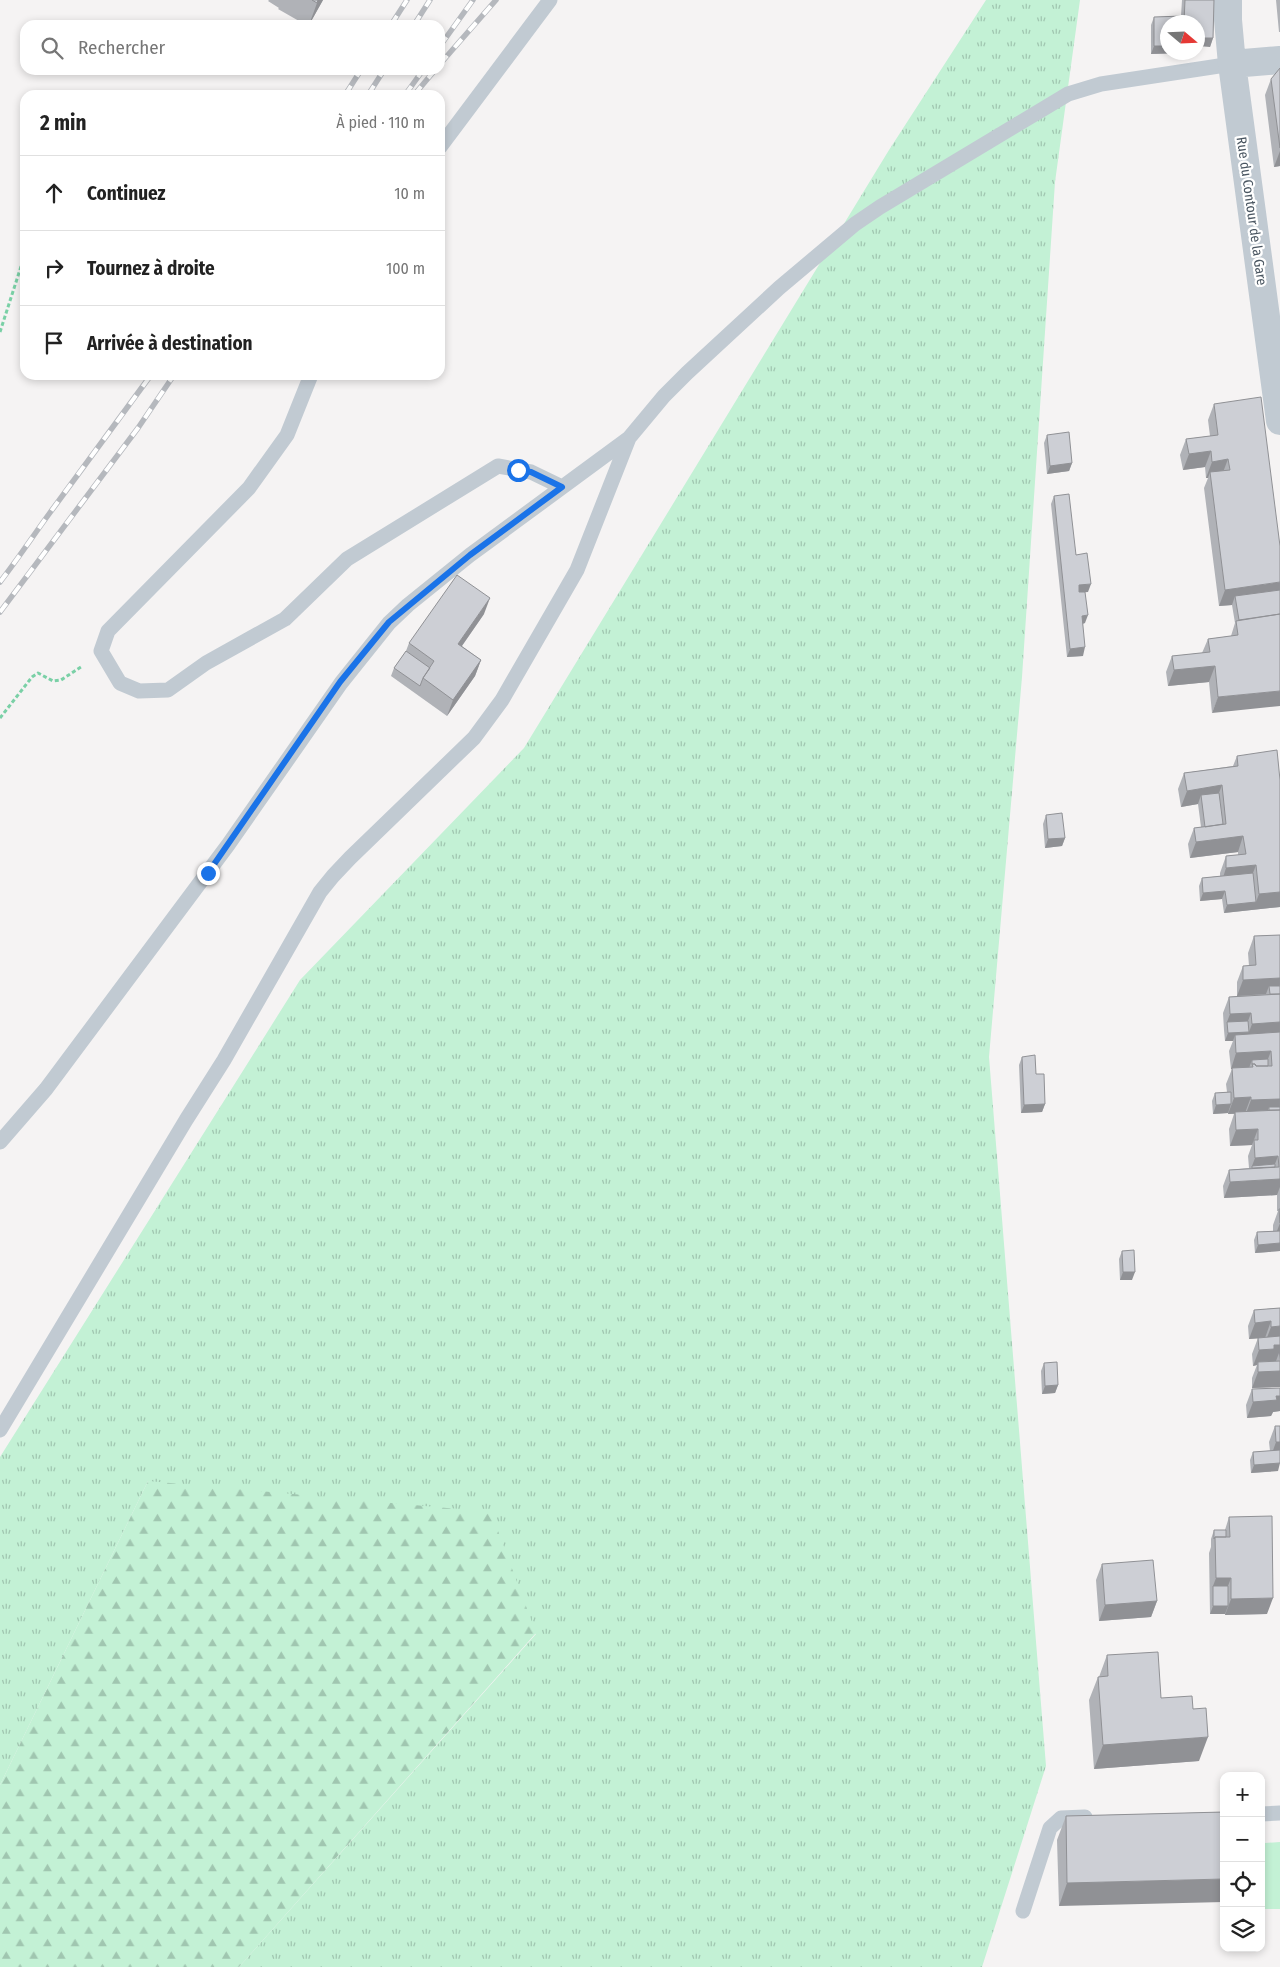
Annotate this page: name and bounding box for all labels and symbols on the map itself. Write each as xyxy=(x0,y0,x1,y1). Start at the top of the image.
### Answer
north arrow xyxy=(1160,15,1205,60)
street label: Rue du Contour de la Gare xyxy=(1233,136,1270,287)
route start xyxy=(507,459,530,482)
route end xyxy=(197,862,220,885)

